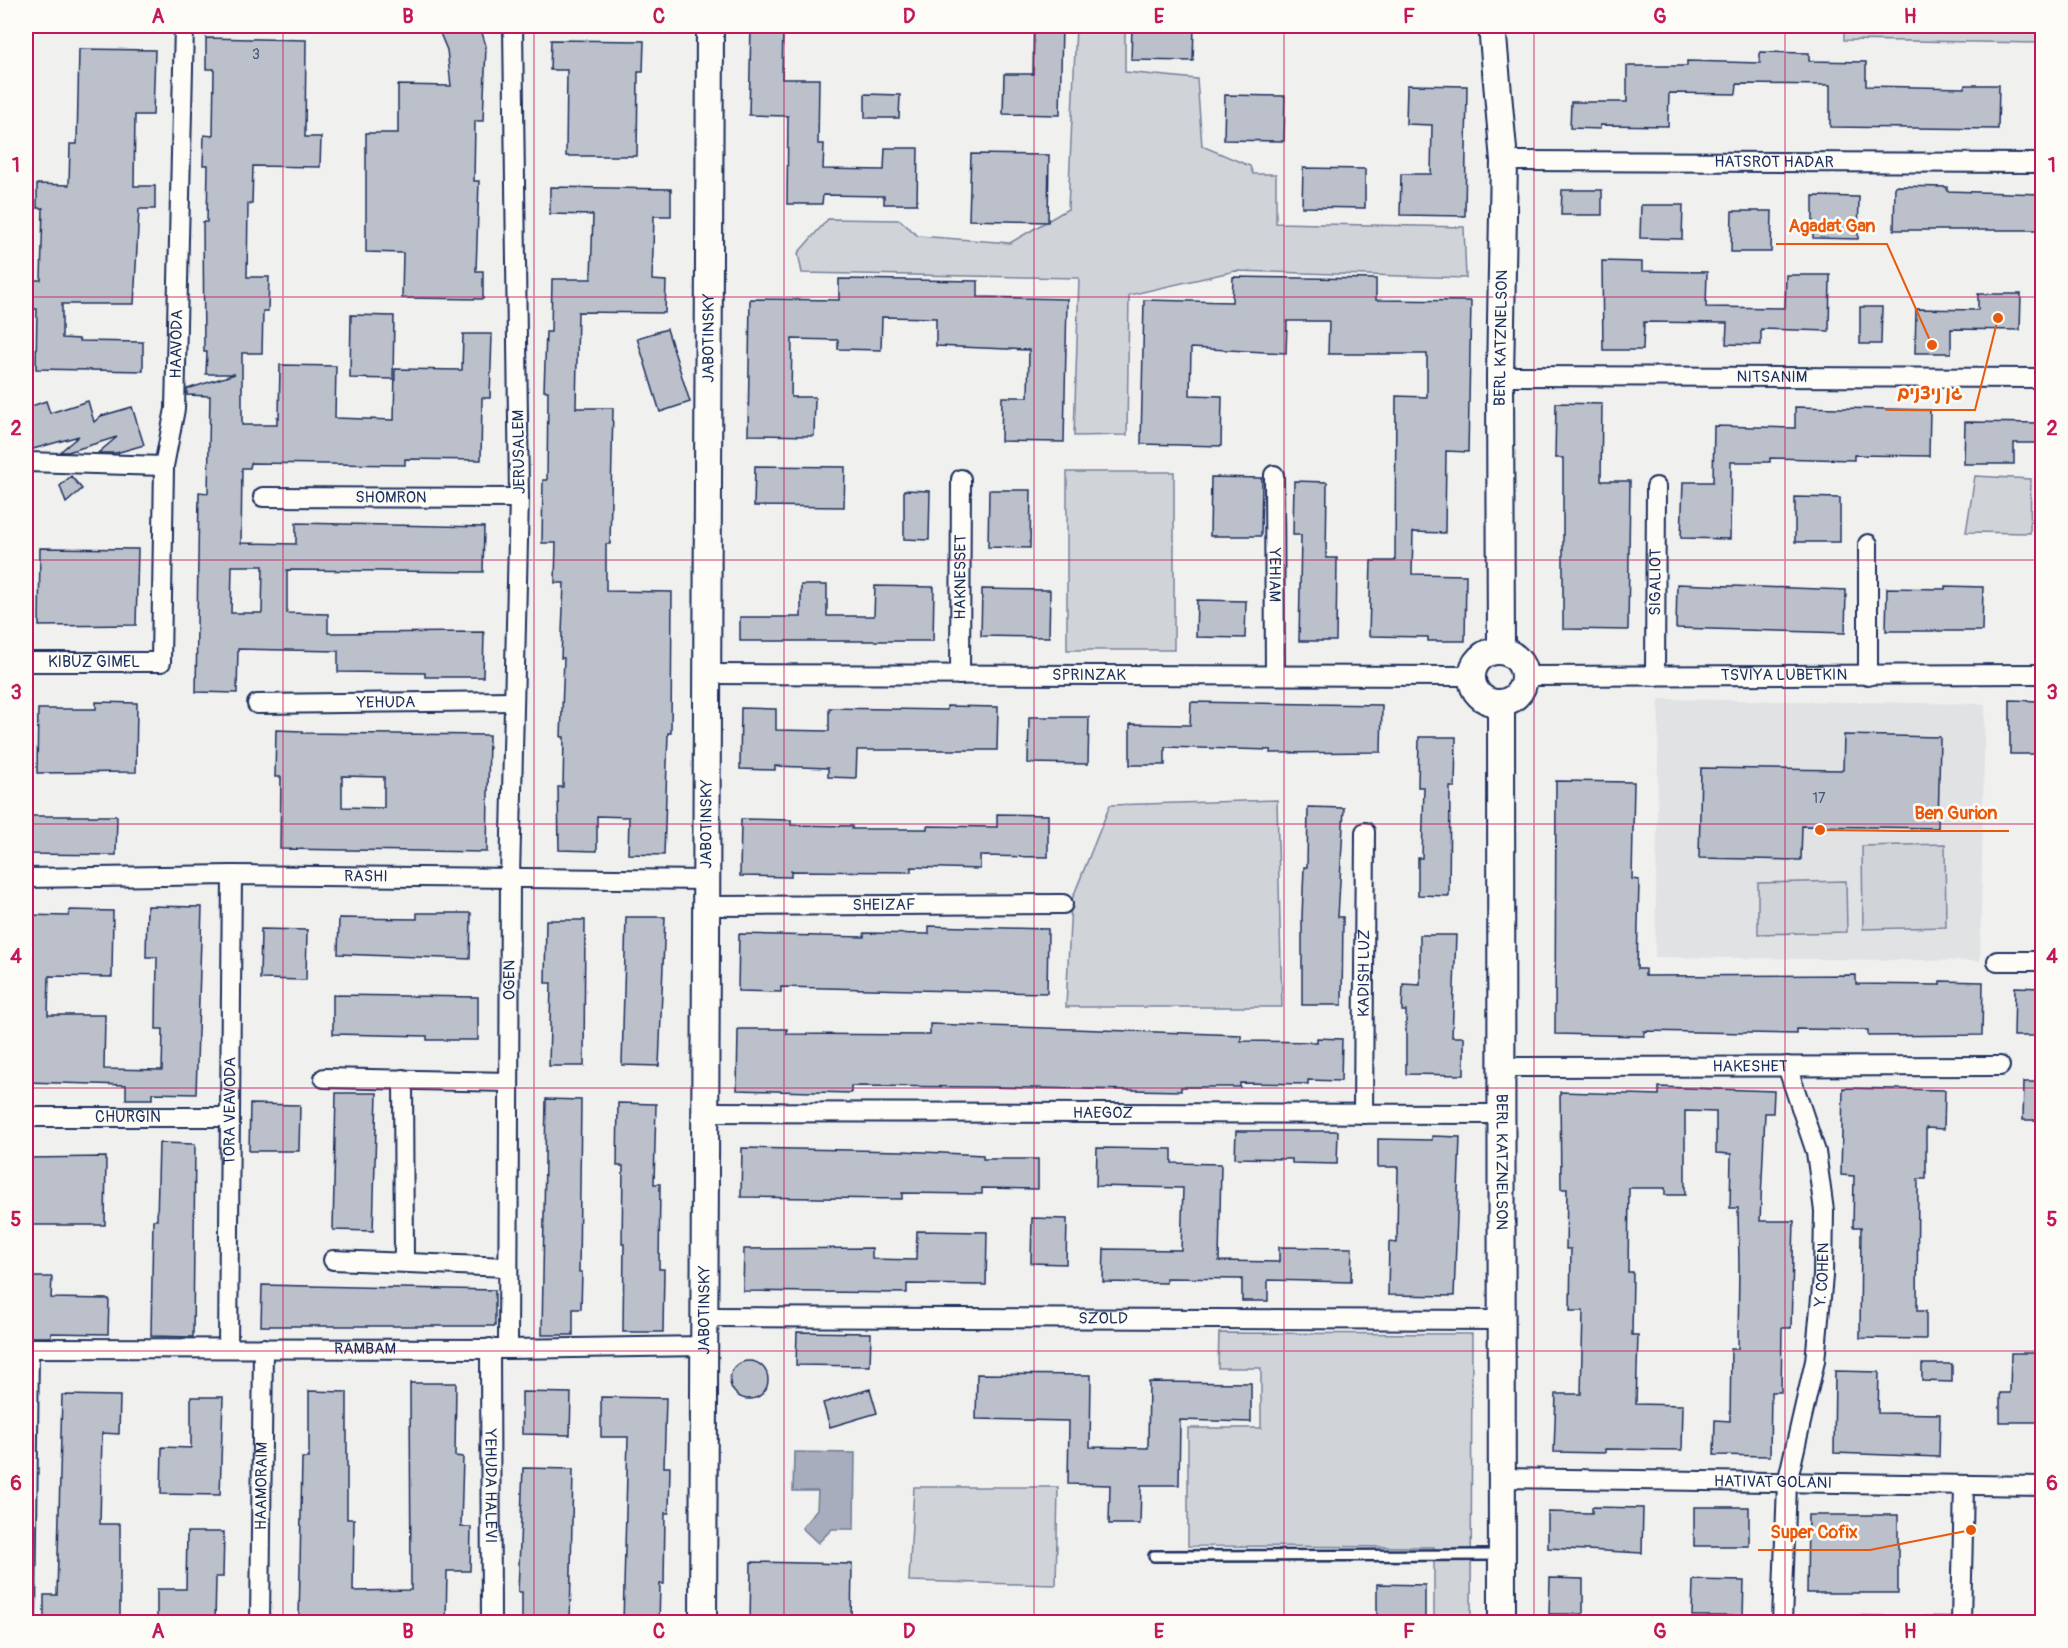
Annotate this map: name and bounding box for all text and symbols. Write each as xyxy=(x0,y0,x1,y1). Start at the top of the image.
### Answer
text: A xyxy=(152,4,165,29)
text: B xyxy=(402,4,414,29)
text: C xyxy=(653,4,665,29)
text: D xyxy=(903,4,916,29)
text: E xyxy=(1154,4,1165,29)
text: F xyxy=(1403,4,1415,29)
text: G xyxy=(1653,4,1667,29)
text: H xyxy=(1904,4,1917,29)
house number: 3 xyxy=(252,46,260,63)
street label: HATSROT HADAR xyxy=(1714,152,1834,172)
text: 1 xyxy=(12,153,20,178)
text: 1 xyxy=(2048,153,2056,178)
callout: Agadat Gan xyxy=(1776,208,1887,244)
text: Agadat Gan xyxy=(1789,215,1875,238)
street label: BERL KATZNELSON xyxy=(1490,270,1512,406)
street label: JABOTINSKY xyxy=(698,293,719,383)
street label: HAAVODA xyxy=(166,309,187,379)
street label: NITSANIM xyxy=(1737,367,1807,387)
callout: גן ניצנים xyxy=(1886,374,1975,410)
text: גן ניצנים xyxy=(1897,382,1963,405)
street label: JERUSALEM xyxy=(508,410,530,494)
text: 2 xyxy=(10,416,22,441)
text: 2 xyxy=(2046,416,2058,441)
street label: SHOMRON xyxy=(355,487,427,508)
street label: HAKNESSET xyxy=(950,534,971,620)
street label: YEHIAM xyxy=(1264,547,1285,602)
street label: SIGALIOT xyxy=(1645,548,1666,616)
street label: KIBUZ GIMEL xyxy=(48,652,140,672)
street label: SPRINZAK xyxy=(1052,665,1126,685)
street label: TSVIYA LUBETKIN xyxy=(1721,665,1847,685)
text: 3 xyxy=(10,680,22,705)
text: 3 xyxy=(2046,680,2058,705)
street label: YEHUDA xyxy=(355,692,416,713)
street label: JABOTINSKY xyxy=(696,779,717,869)
house number: 17 xyxy=(1813,790,1826,807)
callout: Ben Gurion xyxy=(1902,795,2009,831)
text: Ben Gurion xyxy=(1914,802,1998,825)
street label: RASHI xyxy=(344,866,388,887)
street label: SHEIZAF xyxy=(852,895,916,915)
street label: KADISH LUZ xyxy=(1354,929,1374,1017)
text: 4 xyxy=(10,944,22,969)
text: 4 xyxy=(2046,944,2058,969)
street label: OGEN xyxy=(499,960,520,1000)
street label: HAKESHET xyxy=(1712,1056,1788,1077)
street label: TORA VEAVODA xyxy=(220,1057,240,1165)
street label: BERL KATZNELSON xyxy=(1491,1094,1512,1230)
street label: HAEGOZ xyxy=(1073,1103,1133,1123)
street label: CHURGIN xyxy=(95,1107,161,1127)
text: 5 xyxy=(11,1207,22,1232)
text: 5 xyxy=(2047,1207,2058,1232)
street label: Y. COHEN xyxy=(1810,1243,1834,1308)
street label: JABOTINSKY xyxy=(694,1265,715,1355)
street label: SZOLD xyxy=(1078,1308,1128,1329)
street label: RAMBAM xyxy=(334,1339,396,1359)
street label: YEHUDA HALEVI xyxy=(480,1428,501,1543)
street label: HAAMORAIM xyxy=(251,1442,272,1530)
text: 6 xyxy=(10,1471,22,1496)
street label: HATIVAT GOLANI xyxy=(1714,1471,1832,1493)
text: 6 xyxy=(2046,1471,2058,1496)
callout: Super Cofix xyxy=(1758,1514,1870,1550)
text: Super Cofix xyxy=(1770,1521,1858,1544)
text: A xyxy=(152,1619,165,1644)
text: B xyxy=(402,1619,414,1644)
text: C xyxy=(653,1619,665,1644)
text: D xyxy=(903,1619,916,1644)
text: E xyxy=(1154,1619,1165,1644)
text: F xyxy=(1403,1619,1415,1644)
text: G xyxy=(1653,1619,1667,1644)
text: H xyxy=(1904,1619,1917,1644)

